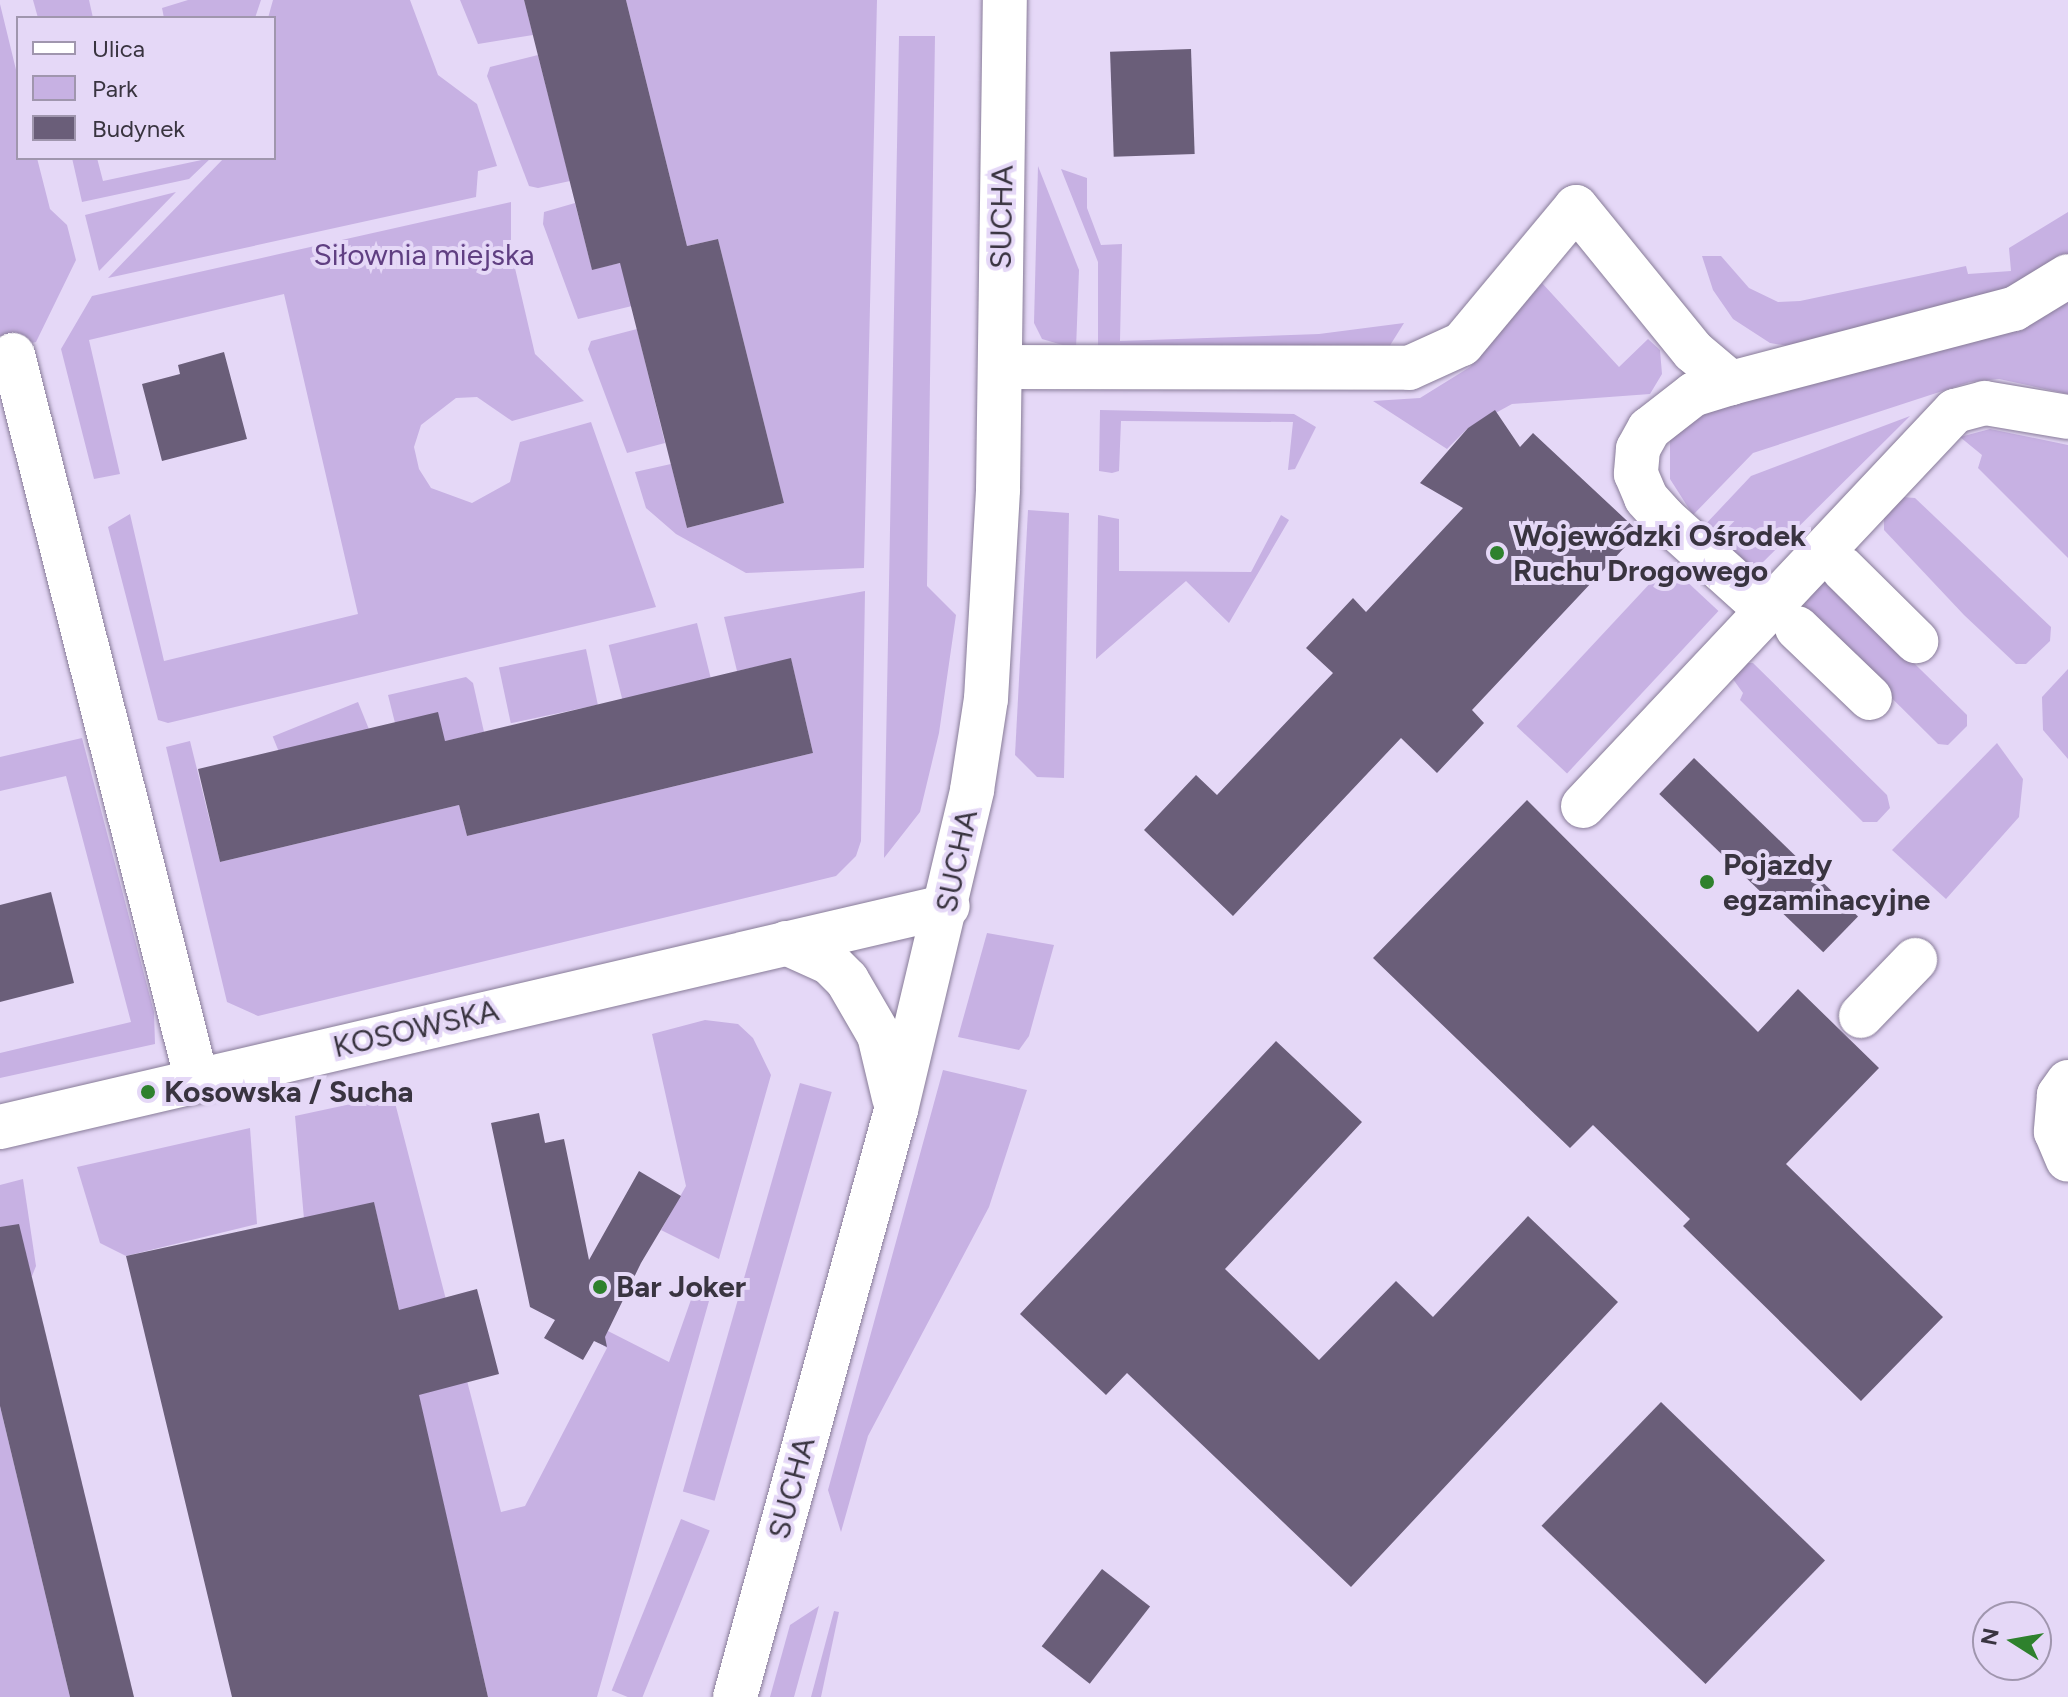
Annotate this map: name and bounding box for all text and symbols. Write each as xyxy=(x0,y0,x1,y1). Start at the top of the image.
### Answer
legend xyxy=(16,16,276,160)
text: Ulica xyxy=(92,34,145,63)
text: Park xyxy=(92,74,138,103)
text: Budynek xyxy=(92,114,185,143)
street label: SUCHA xyxy=(983,165,1021,269)
park label: Siłownia miejska xyxy=(313,237,535,273)
place label: Wojewódzki Ośrodek Ruchu Drogowego xyxy=(1513,518,1806,588)
marker: Wojewódzki Ośrodek Ruchu Drogowego xyxy=(1488,544,1506,562)
street label: SUCHA xyxy=(929,806,985,916)
place label: Pojazdy egzaminacyjne xyxy=(1723,847,1930,918)
marker: Pojazdy egzaminacyjne xyxy=(1698,873,1716,891)
street label: KOSOWSKA xyxy=(330,992,502,1066)
place label: Kosowska / Sucha xyxy=(164,1074,414,1110)
marker: Kosowska / Sucha xyxy=(139,1083,157,1101)
place label: Bar Joker xyxy=(616,1269,746,1305)
marker: Bar Joker xyxy=(591,1278,609,1296)
street label: SUCHA xyxy=(761,1433,823,1543)
north arrow xyxy=(1972,1601,2052,1681)
text: N xyxy=(1975,1626,2005,1648)

